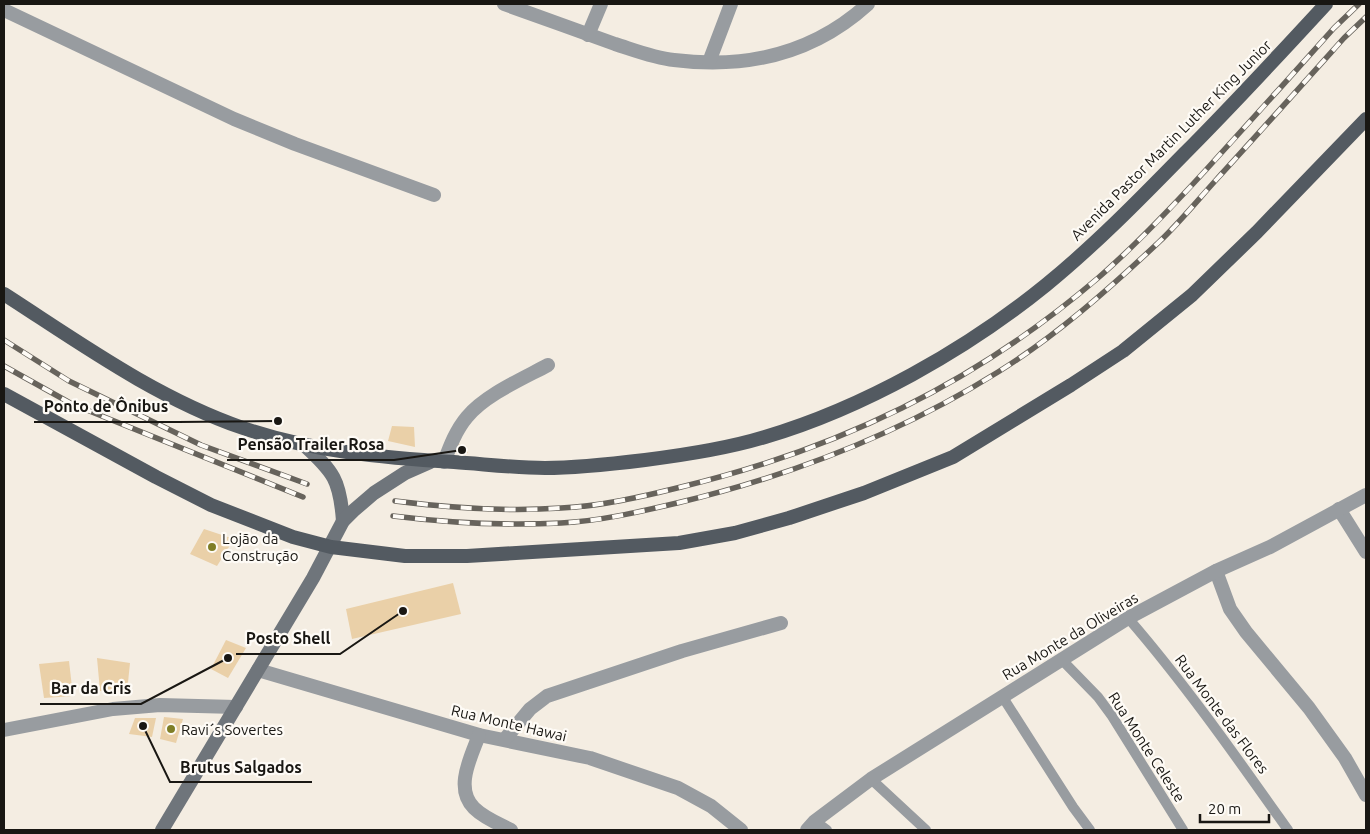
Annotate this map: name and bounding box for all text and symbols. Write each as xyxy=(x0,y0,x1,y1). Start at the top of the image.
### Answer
street label: Avenida Pastor Martin Luther King Junior xyxy=(1067,36,1275,244)
callout: Ponto de Ônibus xyxy=(34,391,178,422)
text: Ponto de Ônibus xyxy=(44,396,168,415)
callout: Pensão Trailer Rosa xyxy=(227,429,394,460)
text: Pensão Trailer Rosa xyxy=(238,435,384,453)
place label: Lojão da Construção xyxy=(222,530,299,564)
marker: Lojão da Construção xyxy=(206,541,218,553)
street label: Rua Monte da Oliveiras xyxy=(999,589,1141,683)
callout: Posto Shell xyxy=(236,623,340,654)
text: Posto Shell xyxy=(246,629,330,647)
street label: Rua Monte das Flores xyxy=(1172,651,1272,777)
callout: Bar da Cris xyxy=(40,673,141,704)
text: Bar da Cris xyxy=(51,679,131,697)
street label: Rua Monte Celeste xyxy=(1105,689,1189,805)
street label: Rua Monte Hawai xyxy=(450,701,568,745)
place label: Ravi´s Sovertes xyxy=(181,721,283,738)
marker: Ravi´s Sovertes xyxy=(165,723,177,735)
callout: Brutus Salgados xyxy=(170,751,312,782)
text: Brutus Salgados xyxy=(180,758,302,776)
scale bar xyxy=(1200,792,1269,824)
text: 20 m xyxy=(1208,800,1241,817)

